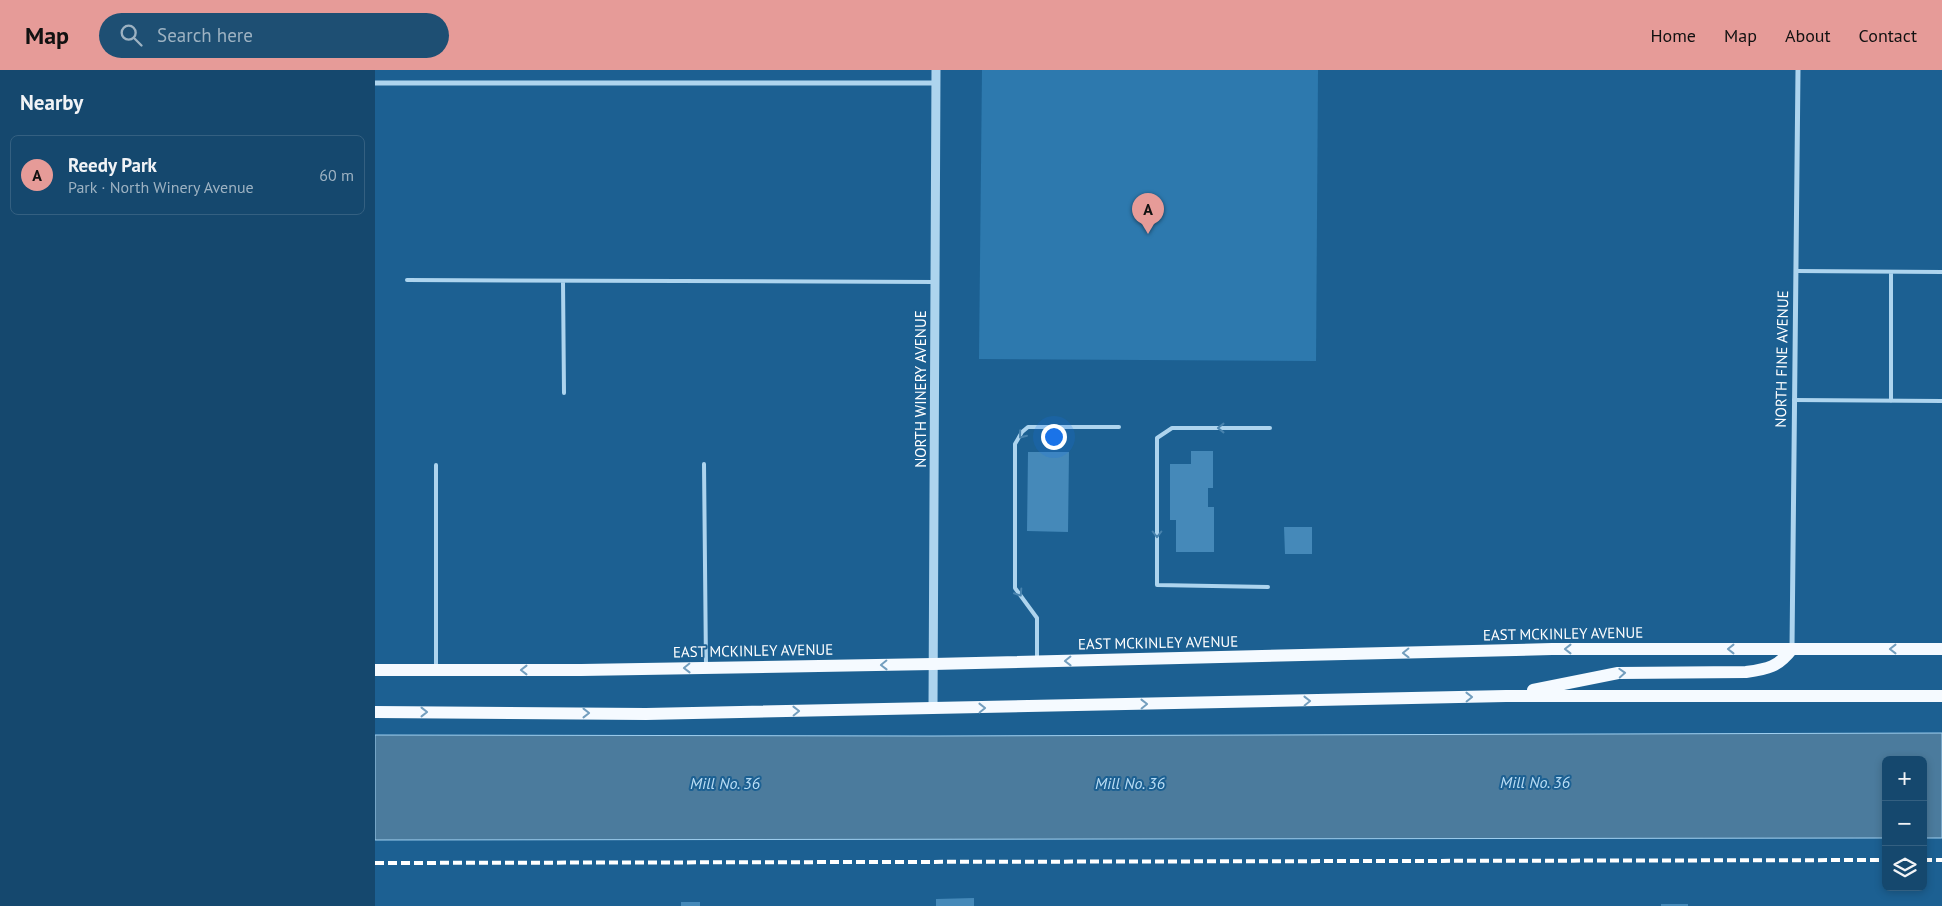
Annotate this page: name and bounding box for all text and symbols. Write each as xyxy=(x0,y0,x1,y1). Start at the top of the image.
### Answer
search box xyxy=(99,13,449,58)
text: Map xyxy=(25,20,69,51)
icon: search xyxy=(117,21,145,49)
text: Search here xyxy=(157,23,253,47)
text: Home xyxy=(1650,24,1696,47)
text: Map xyxy=(1724,24,1757,47)
text: About xyxy=(1785,24,1831,47)
text: Contact xyxy=(1859,24,1917,47)
text: Nearby xyxy=(20,89,83,116)
text: Reedy Park xyxy=(68,153,157,177)
text: A xyxy=(32,165,42,185)
text: 60 m xyxy=(319,165,354,185)
text: Park · North Winery Avenue xyxy=(68,177,254,197)
pin: A xyxy=(1132,193,1164,234)
street label: NORTH FINE AVENUE xyxy=(1771,290,1792,428)
street label: NORTH WINERY AVENUE xyxy=(911,310,930,468)
one-way arrow xyxy=(1217,423,1224,433)
your location xyxy=(1041,424,1067,450)
one-way arrow xyxy=(1018,429,1027,438)
one-way arrow xyxy=(1152,530,1162,538)
one-way arrow xyxy=(1013,588,1023,597)
street label: EAST MCKINLEY AVENUE xyxy=(1483,623,1643,644)
street label: EAST MCKINLEY AVENUE xyxy=(1078,632,1238,653)
street label: EAST MCKINLEY AVENUE xyxy=(673,640,833,661)
one-way arrow xyxy=(1564,644,1572,654)
one-way arrow xyxy=(1727,644,1734,654)
one-way arrow xyxy=(1889,644,1897,654)
one-way arrow xyxy=(1402,648,1410,658)
one-way arrow xyxy=(1063,656,1071,666)
one-way arrow xyxy=(880,660,888,670)
one-way arrow xyxy=(682,663,690,673)
one-way arrow xyxy=(520,665,528,675)
one-way arrow xyxy=(1619,668,1627,679)
one-way arrow xyxy=(1466,692,1473,702)
one-way arrow xyxy=(1303,695,1311,706)
one-way arrow xyxy=(1140,699,1148,709)
one-way arrow xyxy=(978,703,986,713)
one-way arrow xyxy=(792,706,800,716)
one-way arrow xyxy=(420,707,428,717)
one-way arrow xyxy=(582,708,590,718)
map controls xyxy=(1882,756,1927,891)
button: + xyxy=(1882,756,1927,801)
water label: Mill No. 36 xyxy=(1500,772,1570,792)
water label: Mill No. 36 xyxy=(690,773,760,793)
water label: Mill No. 36 xyxy=(1095,773,1165,793)
button: − xyxy=(1882,801,1927,846)
button: layers xyxy=(1882,846,1927,891)

